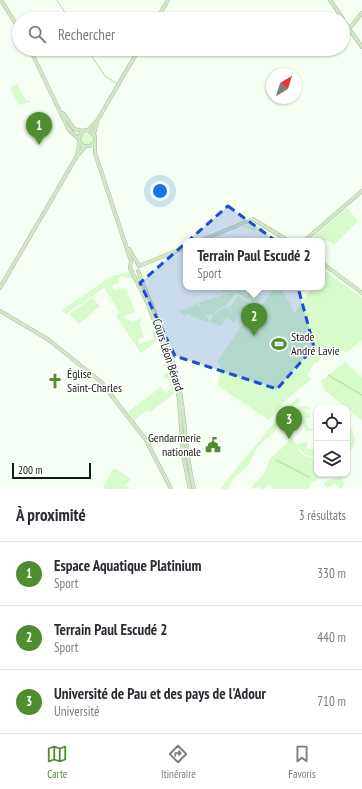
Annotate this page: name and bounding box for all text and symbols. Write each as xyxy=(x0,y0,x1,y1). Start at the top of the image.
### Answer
search box xyxy=(12,12,350,56)
icon: search xyxy=(26,23,48,45)
text: Rechercher xyxy=(58,25,115,44)
north arrow xyxy=(266,68,302,104)
pin: 1 xyxy=(26,112,52,145)
your location xyxy=(150,181,170,201)
popup xyxy=(183,238,325,290)
text: Terrain Paul Escudé 2 xyxy=(197,246,311,265)
text: Sport xyxy=(197,265,222,282)
pin: 2 xyxy=(241,303,267,336)
street label: Cours Léon Bérard xyxy=(150,317,187,393)
place label: Stade André Lavie xyxy=(291,329,340,358)
sports icon: Stade André Lavie xyxy=(270,335,288,353)
place label: Église Saint-Charles xyxy=(67,366,122,395)
church icon: Église Saint-Charles xyxy=(46,372,64,390)
map controls xyxy=(314,405,350,477)
button: locate xyxy=(314,405,350,441)
pin: 3 xyxy=(276,406,302,439)
place label: Gendarmerie nationale xyxy=(148,430,201,459)
public building icon: Gendarmerie nationale xyxy=(204,436,222,454)
button: layers xyxy=(314,441,350,477)
scale bar xyxy=(12,461,91,480)
text: 200 m xyxy=(18,463,42,477)
text: À proximité xyxy=(16,504,86,526)
text: 3 résultats xyxy=(299,507,346,524)
text: Espace Aquatique Platinium xyxy=(54,556,202,575)
text: 1 xyxy=(26,565,32,582)
text: 330 m xyxy=(317,565,346,582)
text: Sport xyxy=(54,575,78,592)
text: Terrain Paul Escudé 2 xyxy=(54,620,168,639)
text: 2 xyxy=(26,629,32,646)
text: 440 m xyxy=(317,629,346,646)
text: Sport xyxy=(54,639,78,656)
text: Université de Pau et des pays de l'Adour xyxy=(54,684,266,703)
text: 3 xyxy=(26,693,32,710)
text: 710 m xyxy=(317,693,346,710)
text: Université xyxy=(54,703,99,720)
tab: Carte xyxy=(46,743,68,781)
tab: Itinéraire xyxy=(161,743,196,781)
tab: Favoris xyxy=(289,743,316,781)

